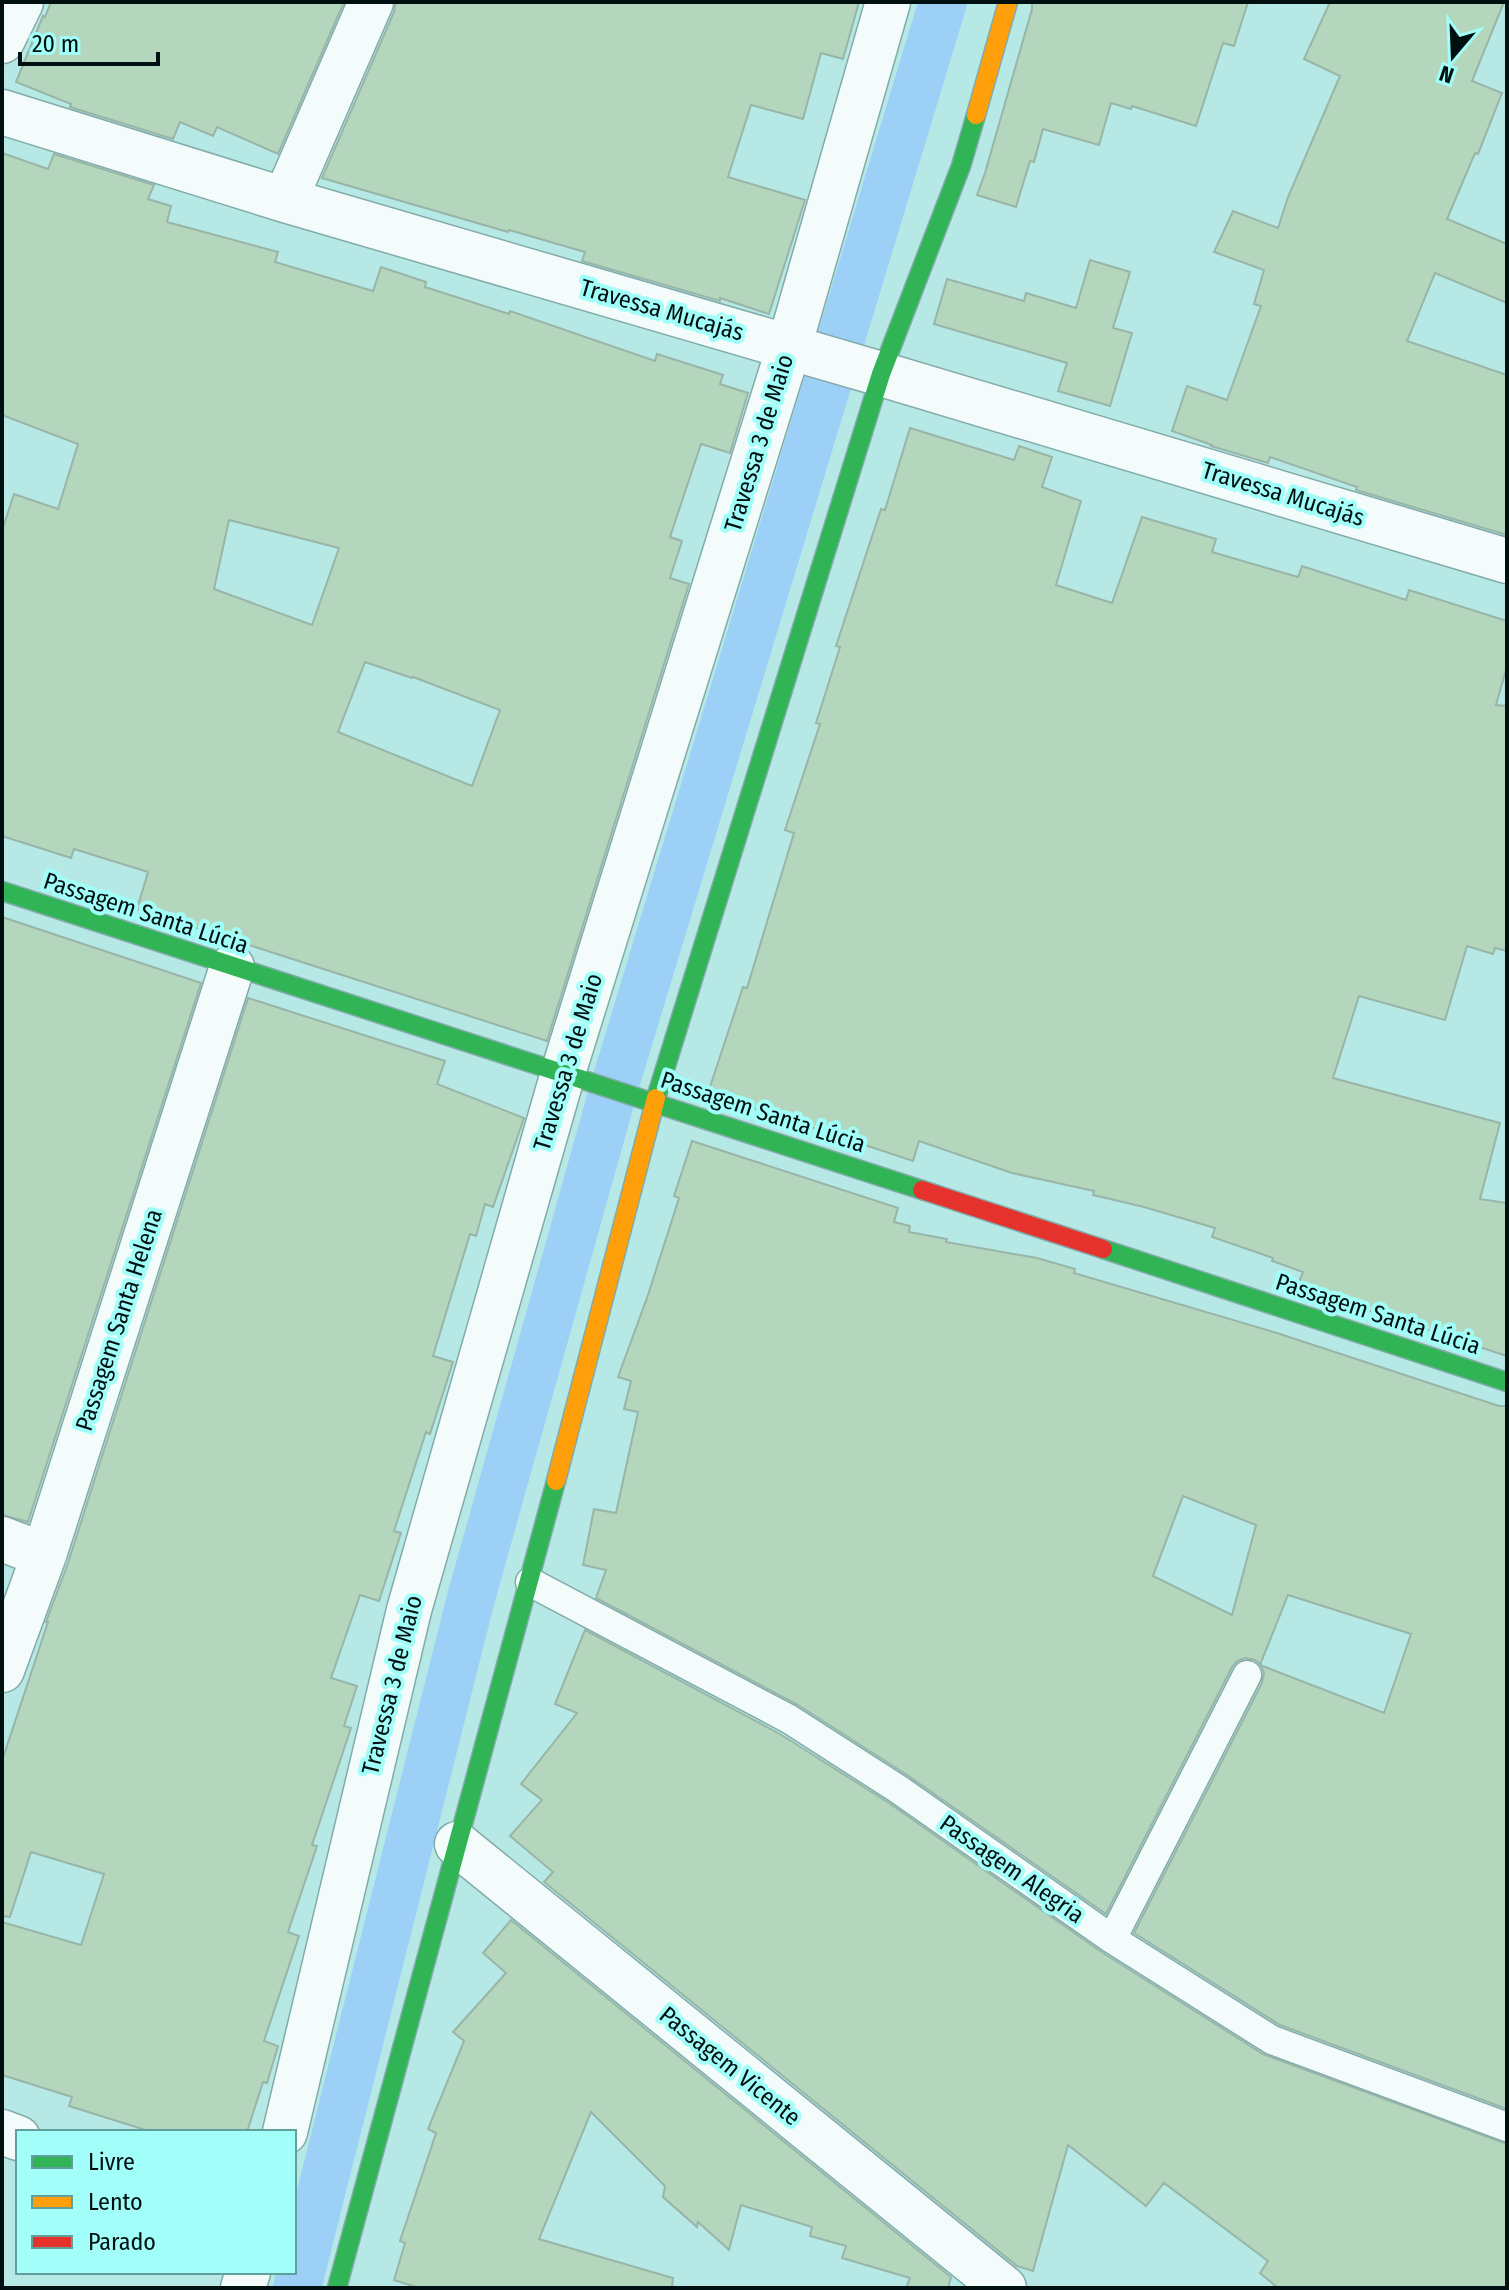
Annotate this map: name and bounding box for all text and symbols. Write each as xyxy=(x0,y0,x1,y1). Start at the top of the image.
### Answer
scale bar xyxy=(20,16,158,66)
north arrow xyxy=(1413,16,1493,96)
text: 20 m xyxy=(32,30,79,58)
text: N xyxy=(1436,60,1457,89)
street label: Travessa Mucajás xyxy=(577,273,747,347)
street label: Travessa 3 de Maio xyxy=(719,351,799,535)
street label: Travessa Mucajás xyxy=(1198,456,1368,532)
street label: Passagem Santa Lúcia xyxy=(40,867,252,959)
street label: Travessa 3 de Maio xyxy=(528,970,608,1154)
street label: Passagem Santa Lúcia xyxy=(657,1066,869,1158)
street label: Passagem Santa Helena xyxy=(70,1206,168,1434)
street label: Passagem Santa Lúcia xyxy=(1272,1268,1484,1360)
street label: Travessa 3 de Maio xyxy=(356,1593,428,1777)
street label: Passagem Alegria xyxy=(935,1809,1089,1929)
street label: Passagem Vicente xyxy=(654,2001,806,2131)
legend xyxy=(16,2130,296,2274)
text: Livre xyxy=(88,2148,135,2176)
text: Lento xyxy=(88,2188,143,2216)
text: Parado xyxy=(88,2228,156,2256)

